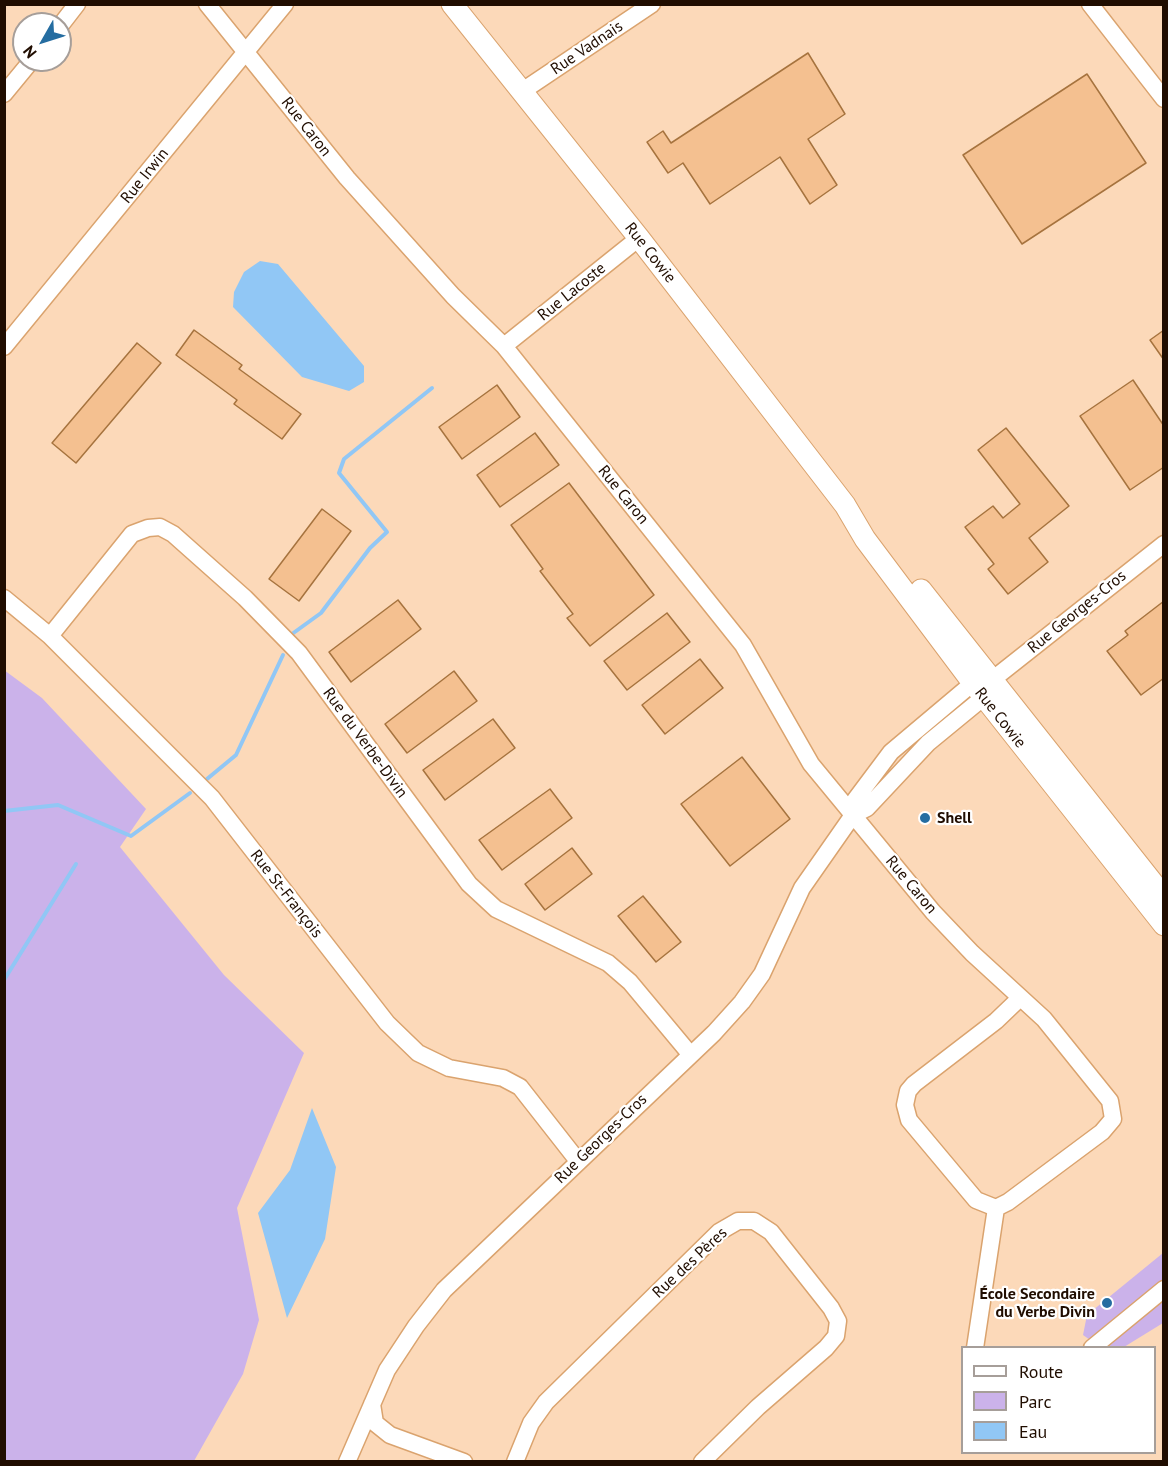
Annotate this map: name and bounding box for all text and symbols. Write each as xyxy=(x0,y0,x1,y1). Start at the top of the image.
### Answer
north arrow xyxy=(12,12,72,72)
street label: Rue Vadnais xyxy=(547,17,627,79)
text: N xyxy=(18,42,41,62)
street label: Rue Caron xyxy=(277,94,335,160)
street label: Rue Irwin xyxy=(117,145,173,207)
street label: Rue Cowie xyxy=(620,219,680,287)
street label: Rue Lacoste xyxy=(534,259,610,325)
street label: Rue Caron xyxy=(594,462,652,528)
street label: Rue Georges-Cros xyxy=(1024,566,1130,658)
street label: Rue du Verbe-Divin xyxy=(319,684,411,802)
street label: Rue Cowie xyxy=(970,684,1030,752)
place label: Shell xyxy=(937,808,972,828)
marker: Shell xyxy=(918,811,932,825)
street label: Rue St-François xyxy=(246,846,326,942)
street label: Rue Caron xyxy=(881,852,941,918)
street label: Rue Georges-Cros xyxy=(551,1090,651,1188)
street label: Rue des Pères xyxy=(649,1224,731,1302)
place label: École Secondaire du Verbe Divin xyxy=(979,1284,1095,1322)
marker: École Secondaire du Verbe Divin xyxy=(1100,1296,1114,1310)
legend xyxy=(961,1346,1156,1454)
text: Route xyxy=(1019,1360,1063,1383)
text: Parc xyxy=(1019,1390,1052,1413)
text: Eau xyxy=(1019,1420,1047,1443)

